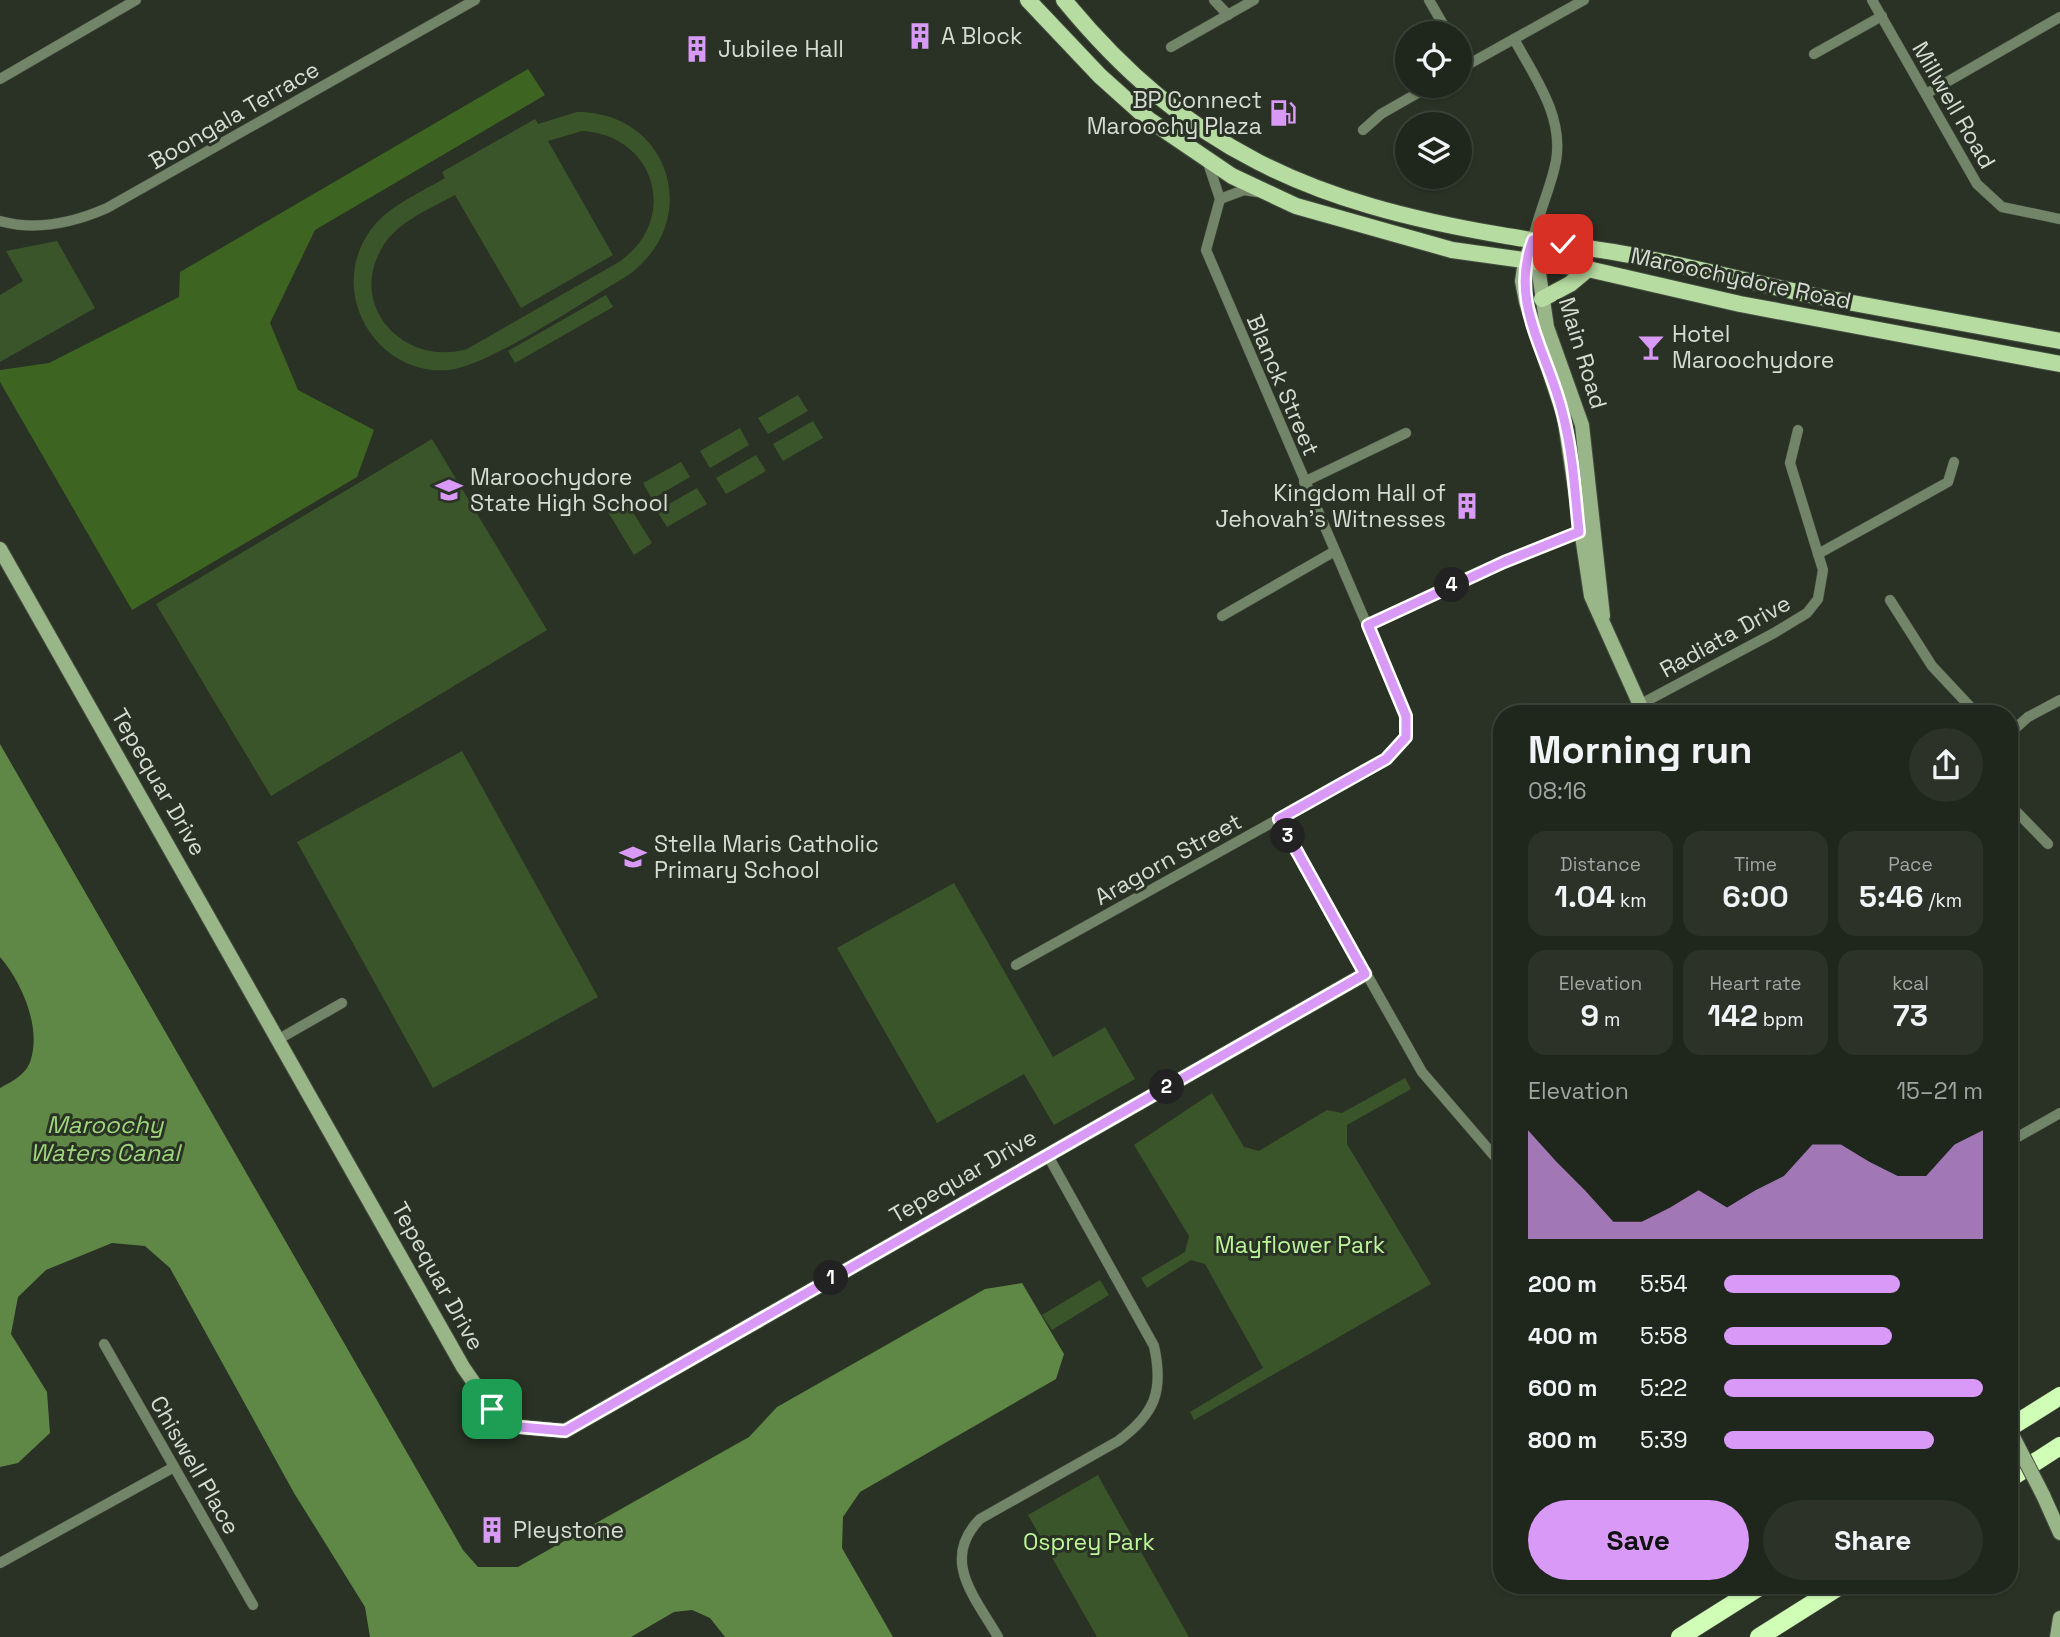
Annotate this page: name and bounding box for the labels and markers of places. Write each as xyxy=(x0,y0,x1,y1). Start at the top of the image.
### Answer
building icon: A Block xyxy=(905,21,935,51)
place label: A Block xyxy=(941,21,1022,51)
building icon: Jubilee Hall xyxy=(682,34,712,64)
place label: Jubilee Hall xyxy=(718,34,844,64)
place label: BP Connect Maroochy Plaza xyxy=(1087,85,1262,141)
fuel station icon: BP Connect Maroochy Plaza xyxy=(1268,98,1298,128)
pin xyxy=(1533,214,1593,274)
place label: Hotel Maroochydore xyxy=(1672,319,1834,375)
bar icon: Hotel Maroochydore xyxy=(1636,332,1666,362)
place label: Maroochydore State High School xyxy=(470,462,668,518)
school or university icon: Maroochydore State High School xyxy=(434,475,464,505)
place label: Kingdom Hall of Jehovah's Witnesses xyxy=(1215,478,1446,534)
building icon: Kingdom Hall of Jehovah's Witnesses xyxy=(1452,491,1482,521)
pin: 4 xyxy=(1434,568,1470,602)
pin: 3 xyxy=(1270,818,1306,854)
place label: Stella Maris Catholic Primary School xyxy=(654,829,879,885)
school or university icon: Stella Maris Catholic Primary School xyxy=(618,842,648,872)
pin: 2 xyxy=(1150,1070,1184,1104)
pin: 1 xyxy=(814,1260,848,1296)
pin xyxy=(462,1379,522,1439)
building icon: Pleystone xyxy=(477,1515,507,1545)
place label: Pleystone xyxy=(513,1515,624,1545)

